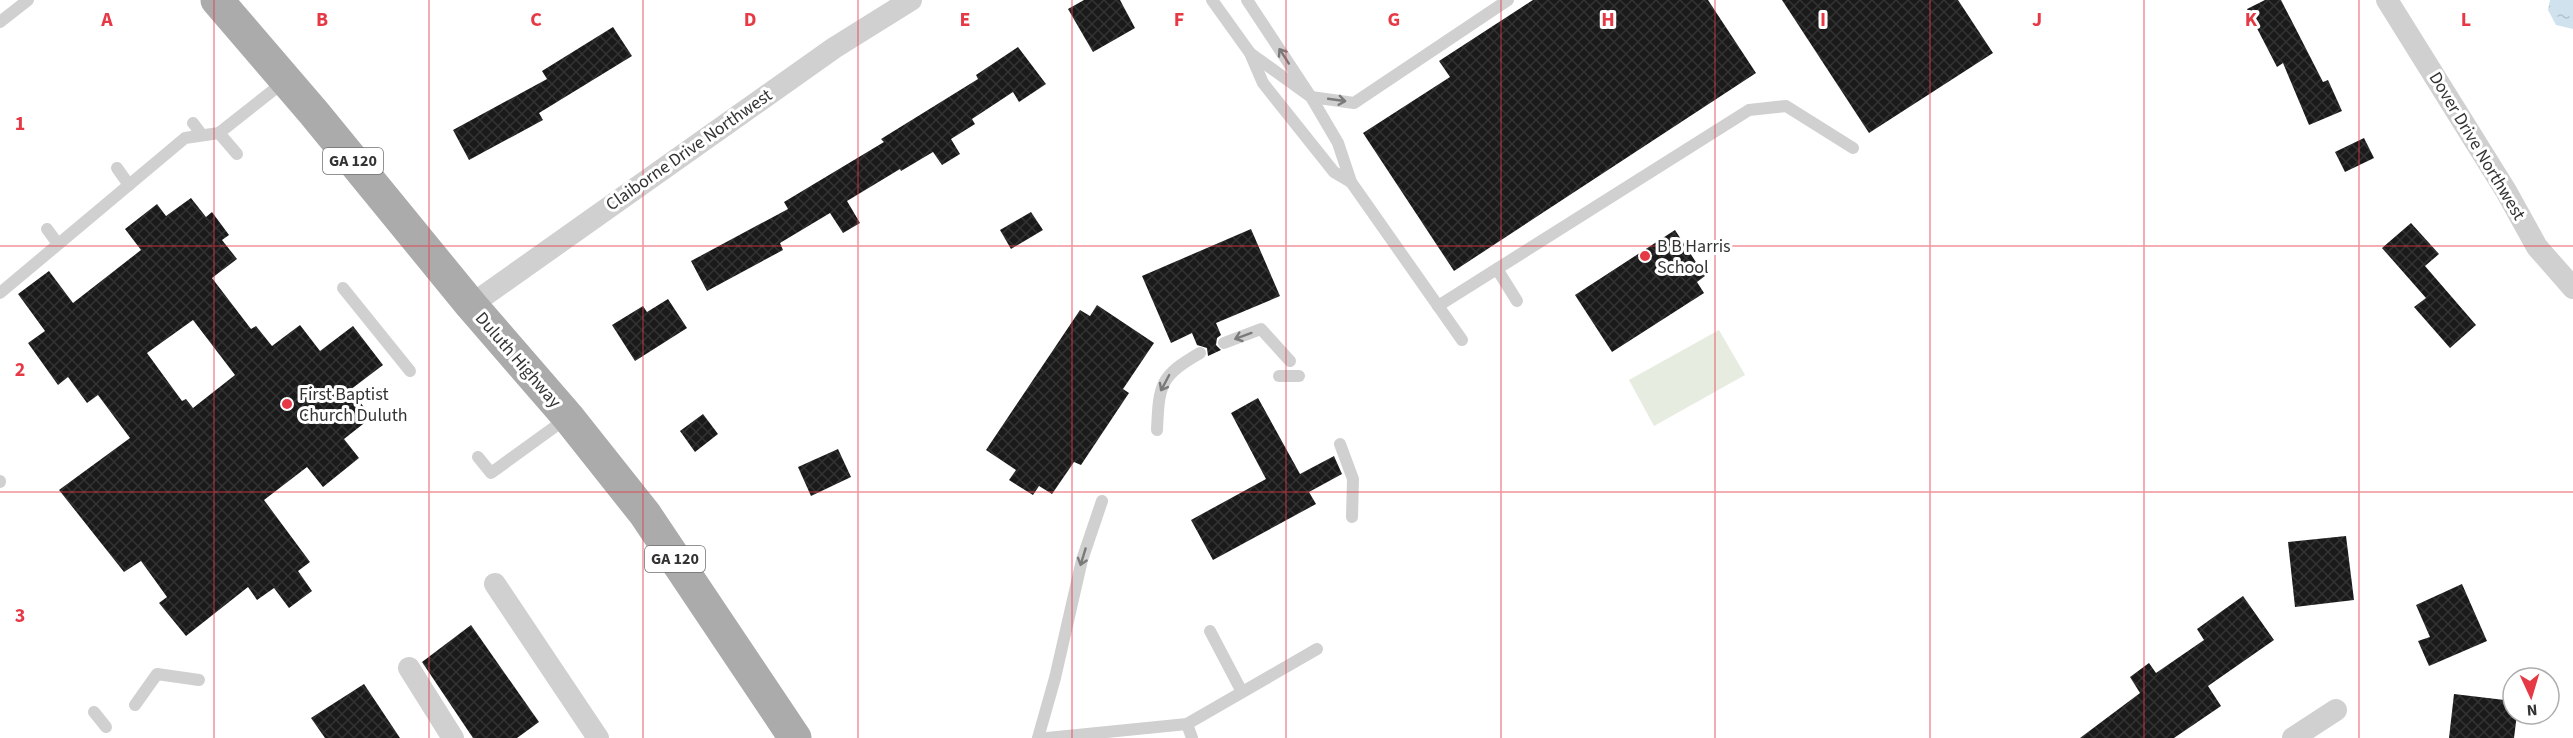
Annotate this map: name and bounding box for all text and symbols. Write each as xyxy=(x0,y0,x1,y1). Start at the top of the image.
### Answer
text: A xyxy=(100,6,113,34)
text: B xyxy=(316,6,328,34)
text: C xyxy=(530,6,542,34)
text: D xyxy=(744,6,756,34)
text: E xyxy=(960,6,970,34)
text: F xyxy=(1174,6,1184,34)
text: G xyxy=(1388,6,1400,34)
text: H xyxy=(1601,6,1615,34)
text: I xyxy=(1820,6,1826,34)
text: J xyxy=(2032,6,2042,34)
text: K xyxy=(2245,6,2258,34)
text: L xyxy=(2461,6,2471,34)
one-way arrow xyxy=(1278,48,1291,65)
street label: Dover Drive Northwest xyxy=(2423,67,2531,225)
street label: Claiborne Drive Northwest xyxy=(601,83,777,217)
one-way arrow xyxy=(1326,95,1346,106)
text: 1 xyxy=(15,110,25,138)
road number: GA 120 xyxy=(323,148,383,174)
place label: B B Harris School xyxy=(1657,234,1731,280)
marker: B B Harris School xyxy=(1638,249,1652,263)
street label: Duluth Highway xyxy=(469,307,567,414)
one-way arrow xyxy=(1234,331,1253,342)
text: 2 xyxy=(15,356,25,384)
one-way arrow xyxy=(1159,374,1171,391)
place label: First Baptist Church Duluth xyxy=(299,382,408,428)
marker: First Baptist Church Duluth xyxy=(280,397,294,411)
road number: GA 120 xyxy=(645,546,705,572)
one-way arrow xyxy=(1077,547,1088,566)
text: 3 xyxy=(15,602,25,630)
north arrow xyxy=(2501,666,2561,726)
text: N xyxy=(2526,699,2538,721)

